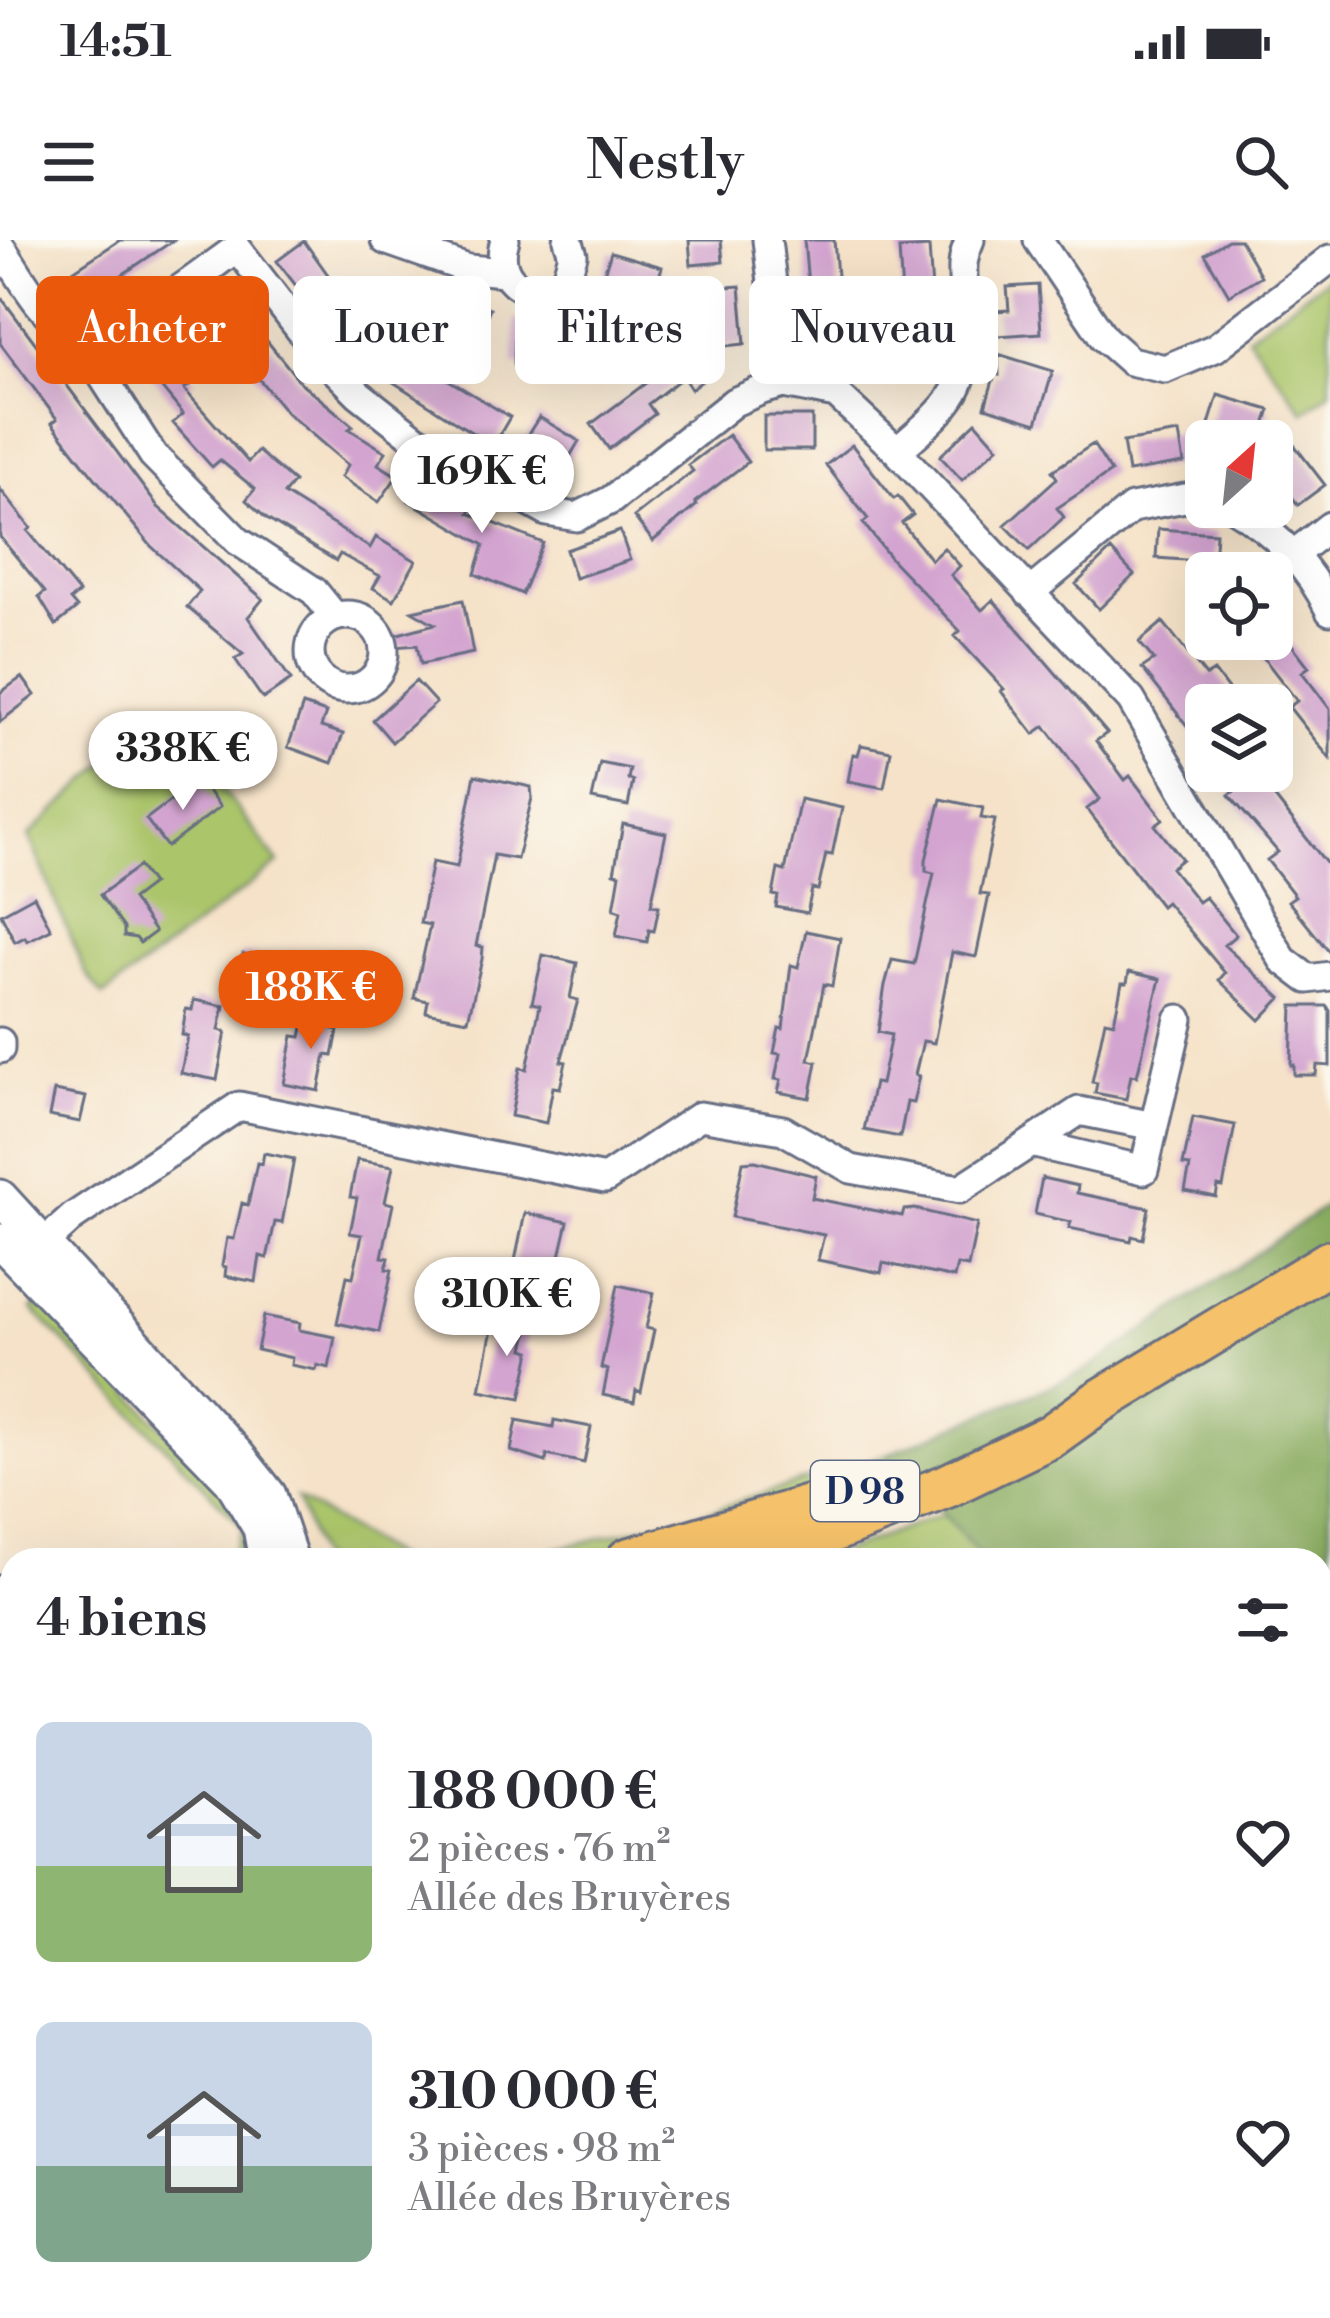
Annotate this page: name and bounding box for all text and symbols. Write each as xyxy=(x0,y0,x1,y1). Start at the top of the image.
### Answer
text: 14:51 xyxy=(60,14,172,71)
text: Nestly xyxy=(586,128,744,196)
icon: menu xyxy=(36,129,102,195)
icon: search xyxy=(1228,129,1294,195)
chip: Acheter xyxy=(36,276,269,384)
chip: Louer xyxy=(293,276,491,384)
chip: Filtres xyxy=(515,276,725,384)
chip: Nouveau xyxy=(749,276,998,384)
north arrow xyxy=(1185,420,1293,528)
map controls xyxy=(1185,420,1293,792)
pin: 169K € xyxy=(384,434,580,536)
text: 169K € xyxy=(417,448,547,497)
button: locate xyxy=(1185,552,1293,660)
button: layers xyxy=(1185,684,1293,792)
pin: 338K € xyxy=(85,711,281,813)
text: 338K € xyxy=(115,725,251,774)
pin: 188K € xyxy=(213,950,409,1052)
text: 188K € xyxy=(245,964,377,1013)
pin: 310K € xyxy=(409,1257,605,1359)
text: 310K € xyxy=(441,1271,573,1320)
road number: D 98 xyxy=(811,1461,919,1521)
icon: filters xyxy=(1230,1587,1296,1653)
text: 4 biens xyxy=(36,1588,207,1652)
text: 188 000 € xyxy=(408,1761,657,1825)
icon: home xyxy=(132,1770,276,1914)
icon: heart xyxy=(1230,1809,1296,1875)
text: 2 pièces · 76 m² xyxy=(408,1825,670,1874)
text: Allée des Bruyères xyxy=(408,1874,731,1923)
text: 310 000 € xyxy=(408,2061,658,2125)
icon: home xyxy=(132,2070,276,2214)
icon: heart xyxy=(1230,2109,1296,2175)
text: 3 pièces · 98 m² xyxy=(408,2125,675,2174)
text: Allée des Bruyères xyxy=(408,2174,731,2223)

